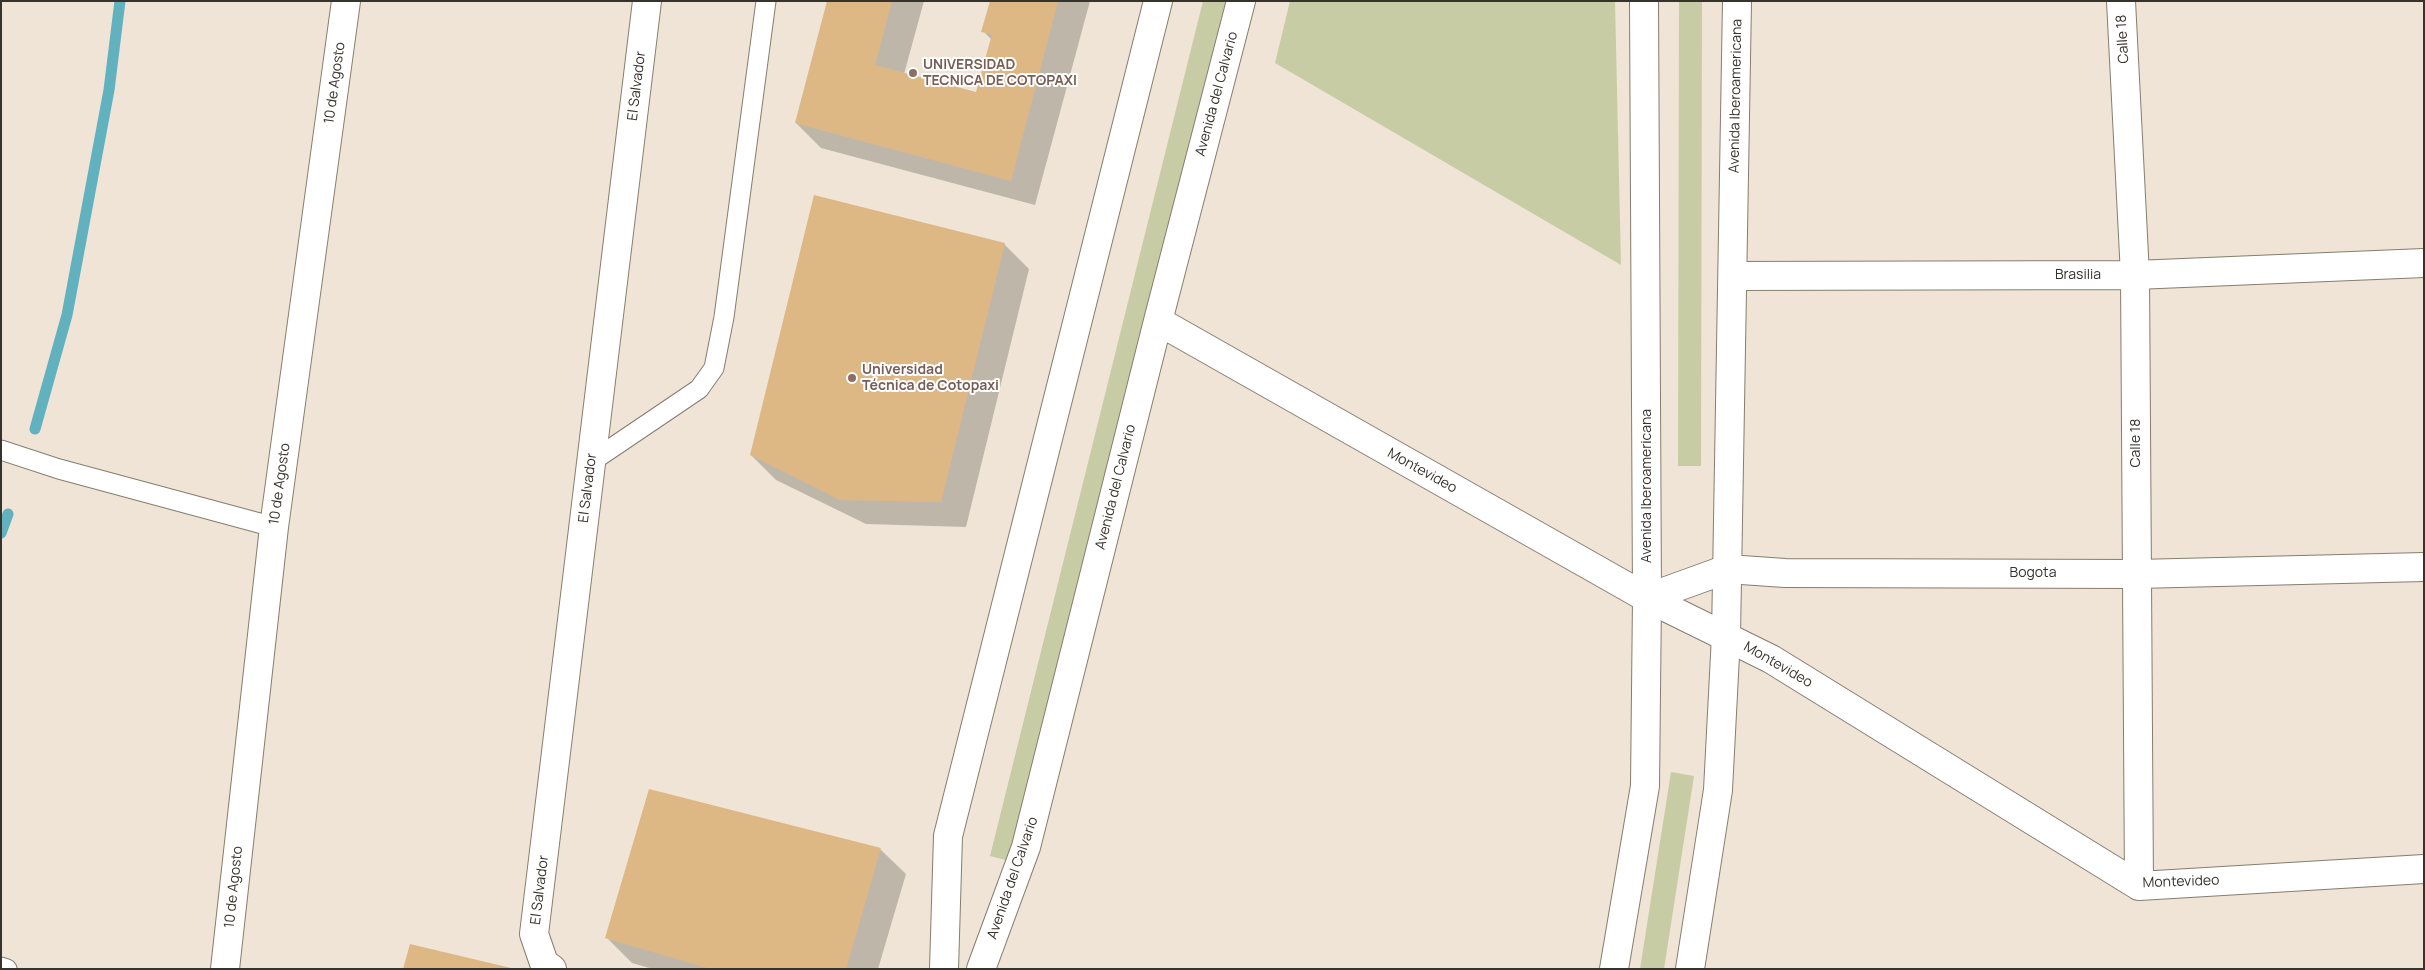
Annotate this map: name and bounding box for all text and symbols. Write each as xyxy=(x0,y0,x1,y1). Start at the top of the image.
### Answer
street label: Calle 18 xyxy=(2113,14,2133,64)
street label: Avenida Iberoamericana xyxy=(1726,19,1746,173)
street label: Avenida del Calvario xyxy=(1192,30,1242,158)
street label: 10 de Agosto xyxy=(321,41,349,125)
street label: El Salvador xyxy=(624,50,650,122)
place label: UNIVERSIDAD TECNICA DE COTOPAXI xyxy=(923,57,1077,90)
marker: UNIVERSIDAD TECNICA DE COTOPAXI xyxy=(907,67,919,79)
street label: Brasilia xyxy=(2055,267,2101,283)
place label: Universidad Técnica de Cotopaxi xyxy=(862,362,999,394)
marker: Universidad Técnica de Cotopaxi xyxy=(846,372,858,384)
street label: Avenida Iberoamericana xyxy=(1639,409,1655,563)
street label: Calle 18 xyxy=(2128,419,2144,467)
street label: Avenida del Calvario xyxy=(1092,423,1140,551)
street label: 10 de Agosto xyxy=(266,442,294,526)
street label: Montevideo xyxy=(1384,445,1460,497)
street label: El Salvador xyxy=(575,452,601,524)
street label: Bogota xyxy=(2010,565,2056,581)
street label: Montevideo xyxy=(1741,639,1815,691)
street label: Avenida del Calvario xyxy=(984,815,1042,941)
street label: 10 de Agosto xyxy=(221,845,247,929)
street label: El Salvador xyxy=(527,854,553,926)
street label: Montevideo xyxy=(2142,872,2220,892)

